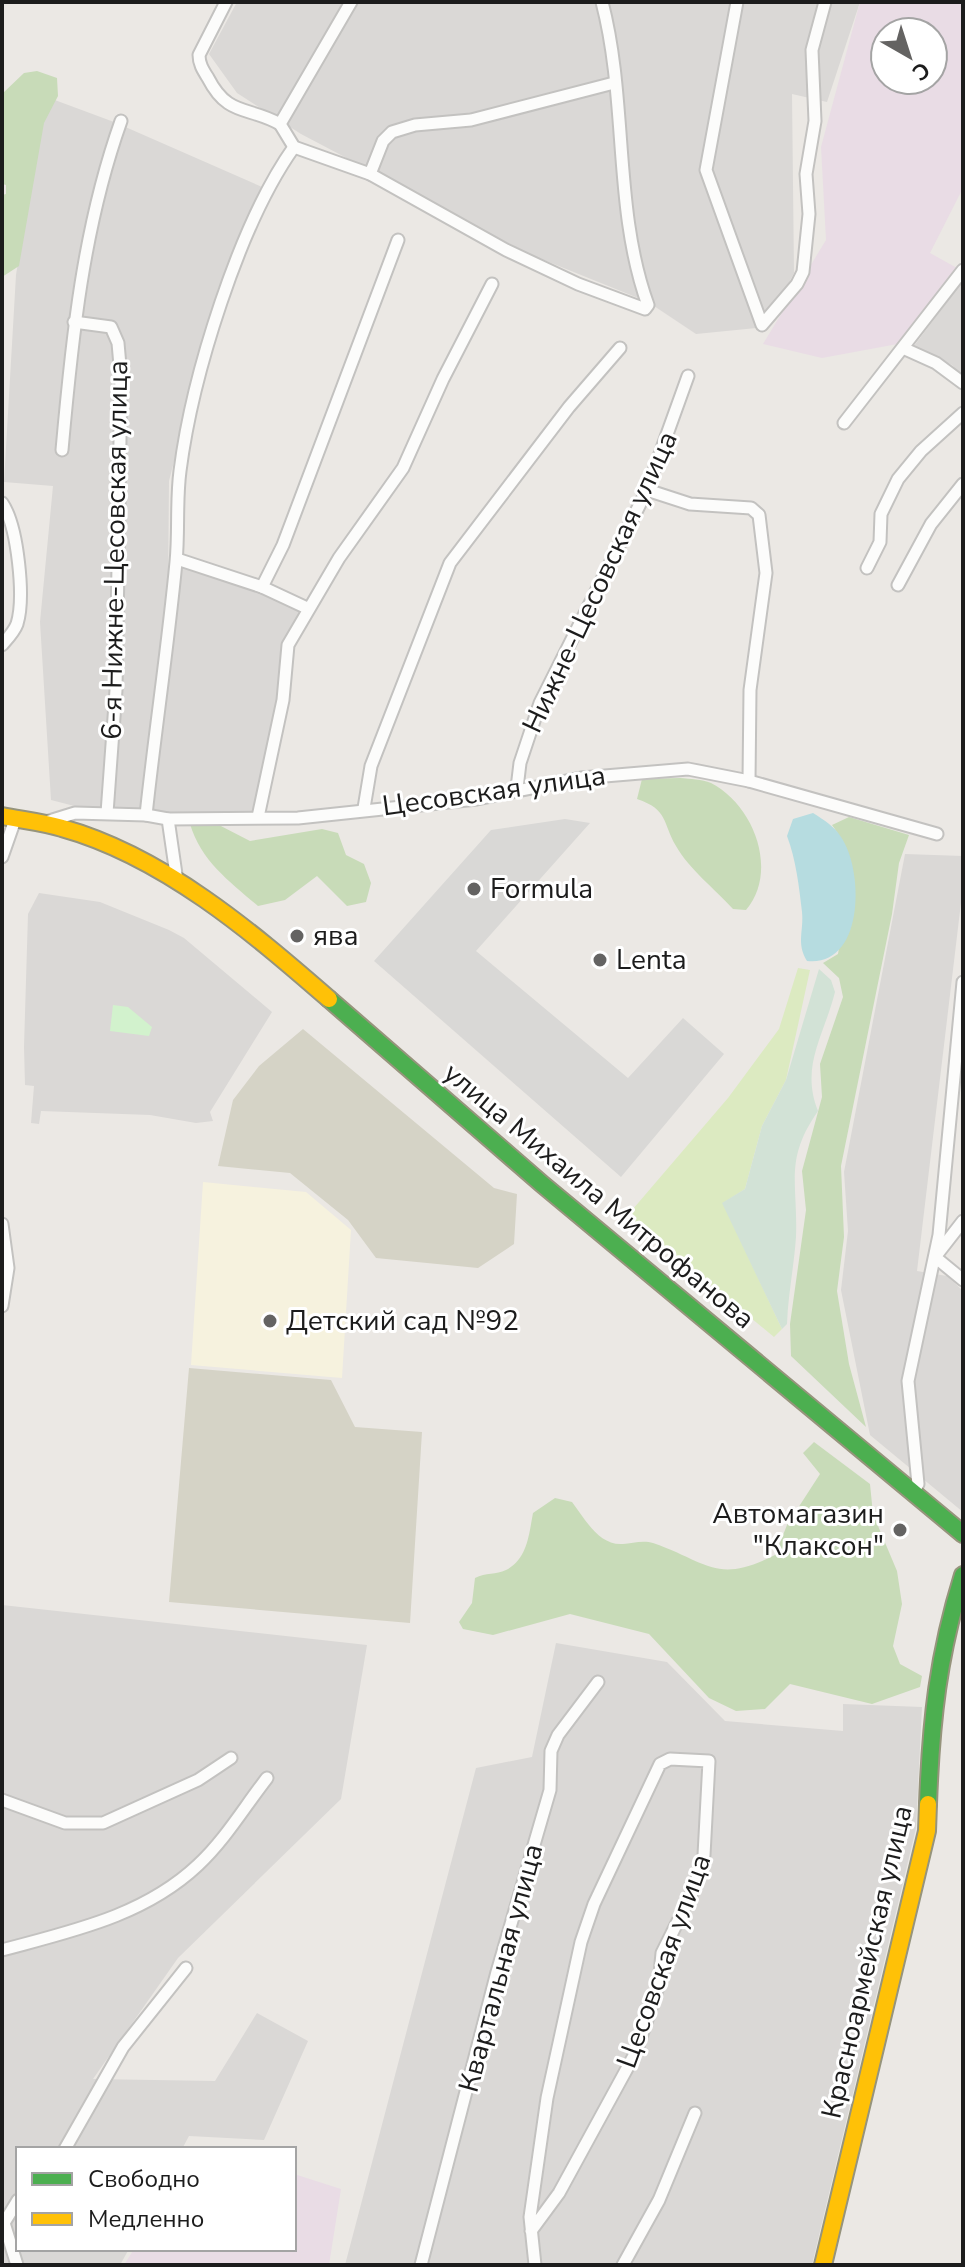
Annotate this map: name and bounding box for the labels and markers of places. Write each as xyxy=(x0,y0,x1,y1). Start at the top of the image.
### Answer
place label: Formula xyxy=(490,870,593,908)
marker: Formula xyxy=(465,880,483,898)
place label: ява xyxy=(313,917,359,955)
marker: ява xyxy=(288,927,306,945)
place label: Lenta xyxy=(616,941,687,979)
marker: Lenta xyxy=(591,951,609,969)
place label: Детский сад №92 xyxy=(286,1302,519,1340)
marker: Детский сад №92 xyxy=(261,1312,279,1330)
place label: Автомагазин "Клаксон" xyxy=(712,1495,884,1565)
marker: Автомагазин "Клаксон" xyxy=(891,1521,909,1539)

